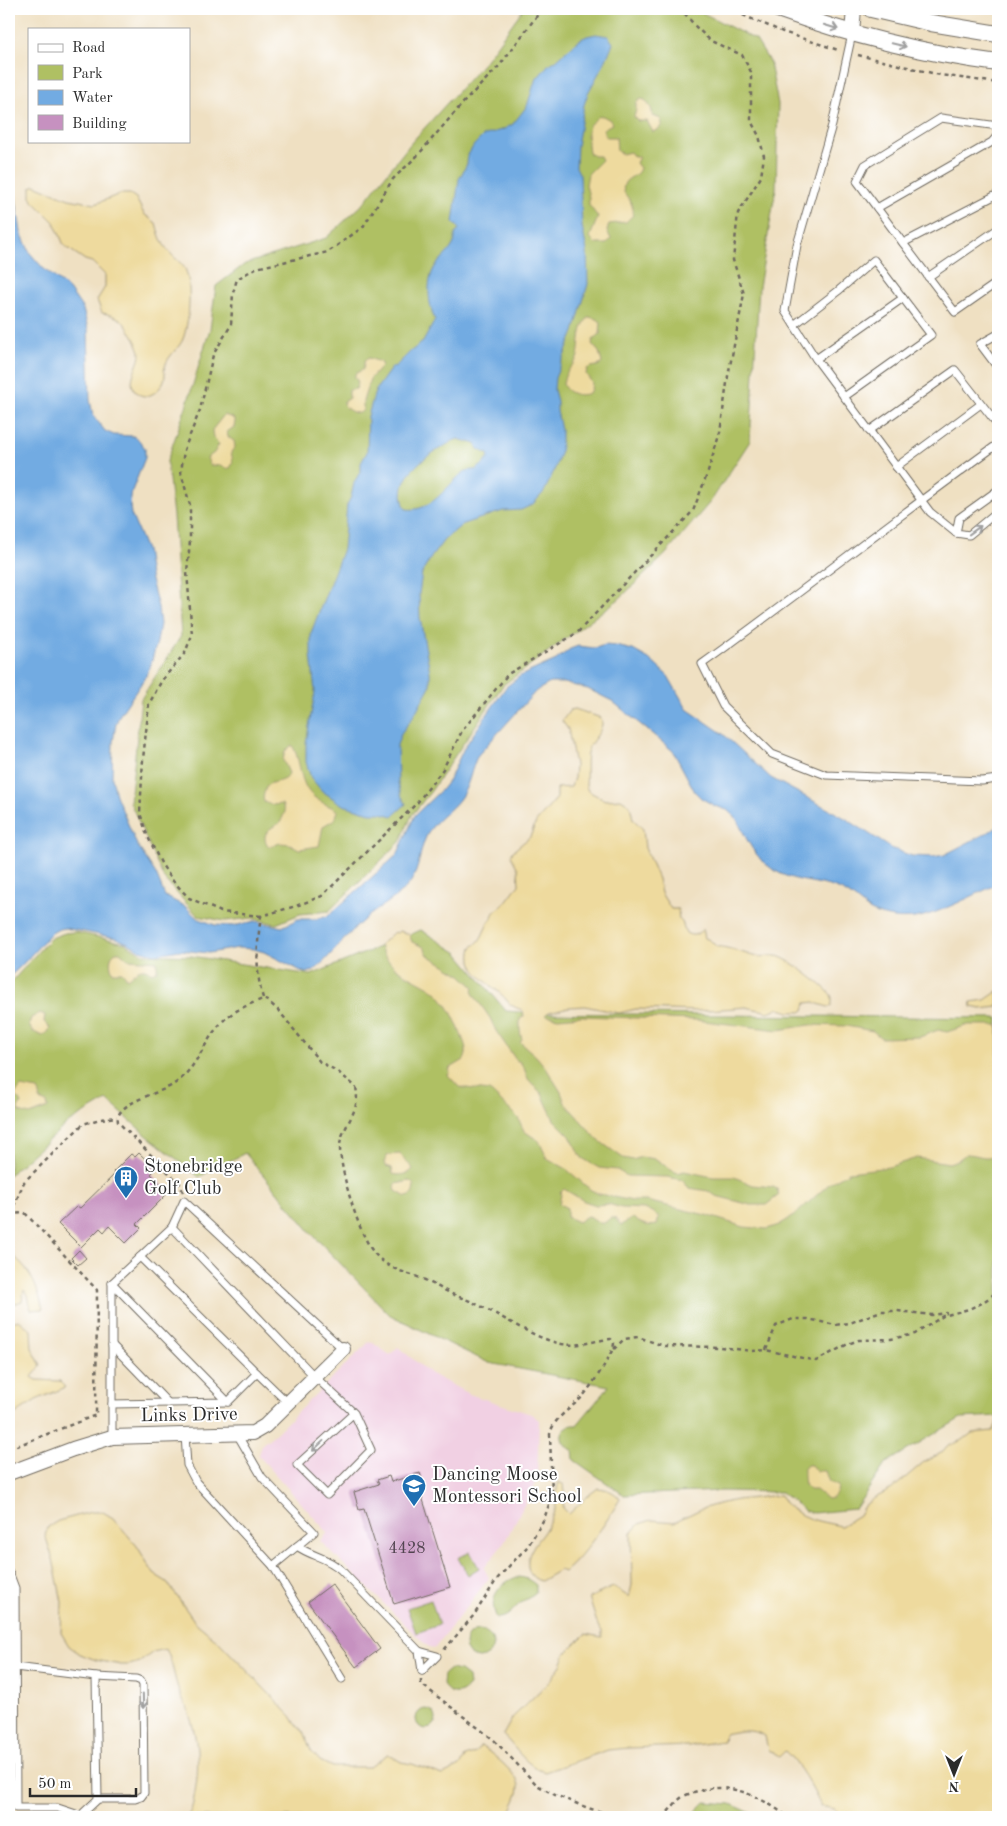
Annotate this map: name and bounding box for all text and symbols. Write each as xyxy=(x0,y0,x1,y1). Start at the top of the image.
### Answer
one-way arrow xyxy=(823,23,839,32)
legend xyxy=(28,28,190,142)
text: Road xyxy=(72,41,106,56)
one-way arrow xyxy=(891,41,907,50)
text: Park xyxy=(72,67,103,82)
text: Water xyxy=(72,91,113,106)
text: Building xyxy=(72,117,127,132)
one-way arrow xyxy=(968,525,981,536)
place label: Stonebridge Golf Club xyxy=(144,1158,242,1199)
building icon: Stonebridge Golf Club xyxy=(113,1165,139,1199)
street label: Links Drive xyxy=(140,1406,238,1426)
one-way arrow xyxy=(312,1440,325,1452)
place label: Dancing Moose Montessori School xyxy=(432,1466,582,1507)
school or university icon: Dancing Moose Montessori School xyxy=(401,1473,427,1507)
house number: 4428 xyxy=(388,1541,426,1557)
one-way arrow xyxy=(138,1693,148,1709)
north arrow xyxy=(930,1748,980,1798)
scale bar xyxy=(30,1766,136,1798)
text: 50 m xyxy=(38,1777,72,1792)
text: N xyxy=(948,1779,959,1793)

